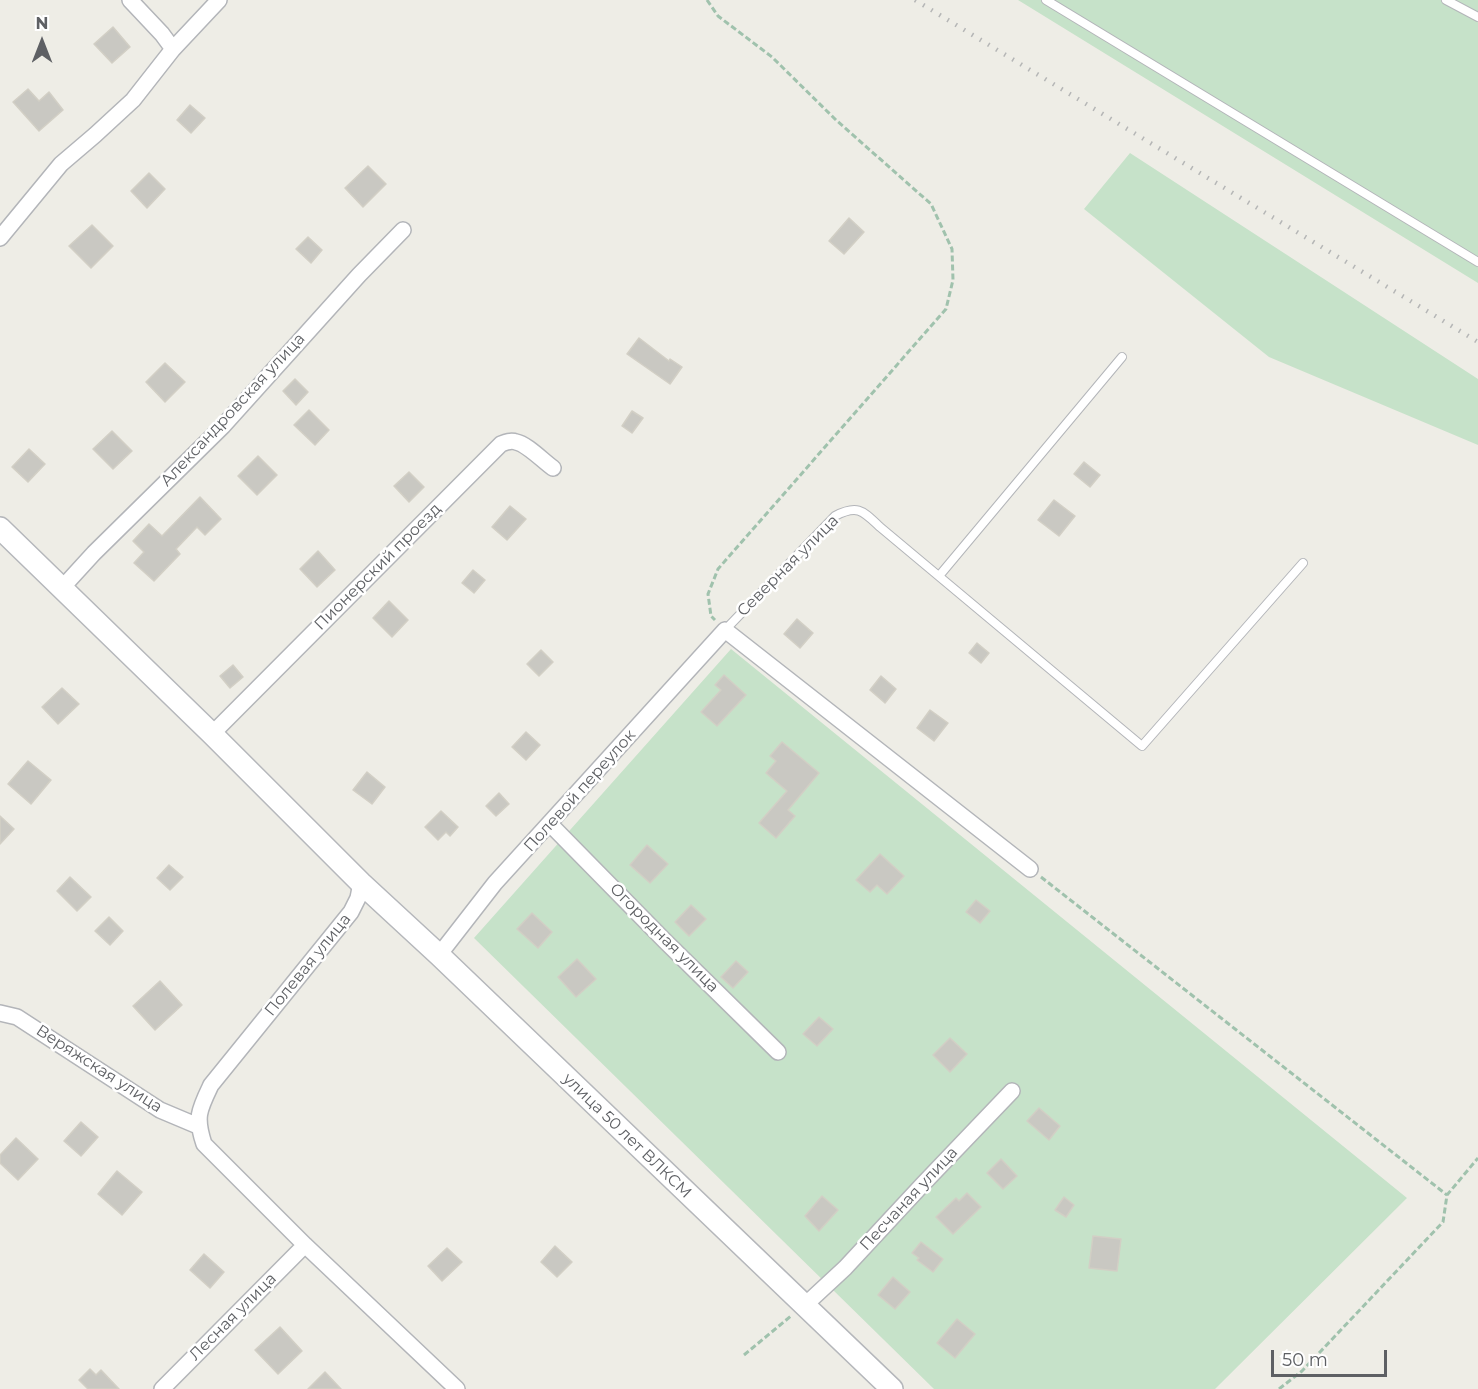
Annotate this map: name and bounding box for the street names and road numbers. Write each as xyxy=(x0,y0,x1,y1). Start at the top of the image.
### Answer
street label: Александровская улица xyxy=(157,329,309,491)
street label: Пионерский проезд xyxy=(311,500,445,634)
street label: Северная улица xyxy=(733,511,843,621)
street label: Полевой переулок xyxy=(520,726,640,856)
street label: Огородная улица xyxy=(605,879,723,997)
street label: Полевая улица xyxy=(261,910,355,1020)
street label: Веряжская улица xyxy=(32,1021,166,1117)
street label: улица 50 лет ВЛКСМ xyxy=(559,1070,695,1202)
street label: Песчаная улица xyxy=(856,1143,962,1255)
street label: Лесная улица xyxy=(185,1269,281,1365)

